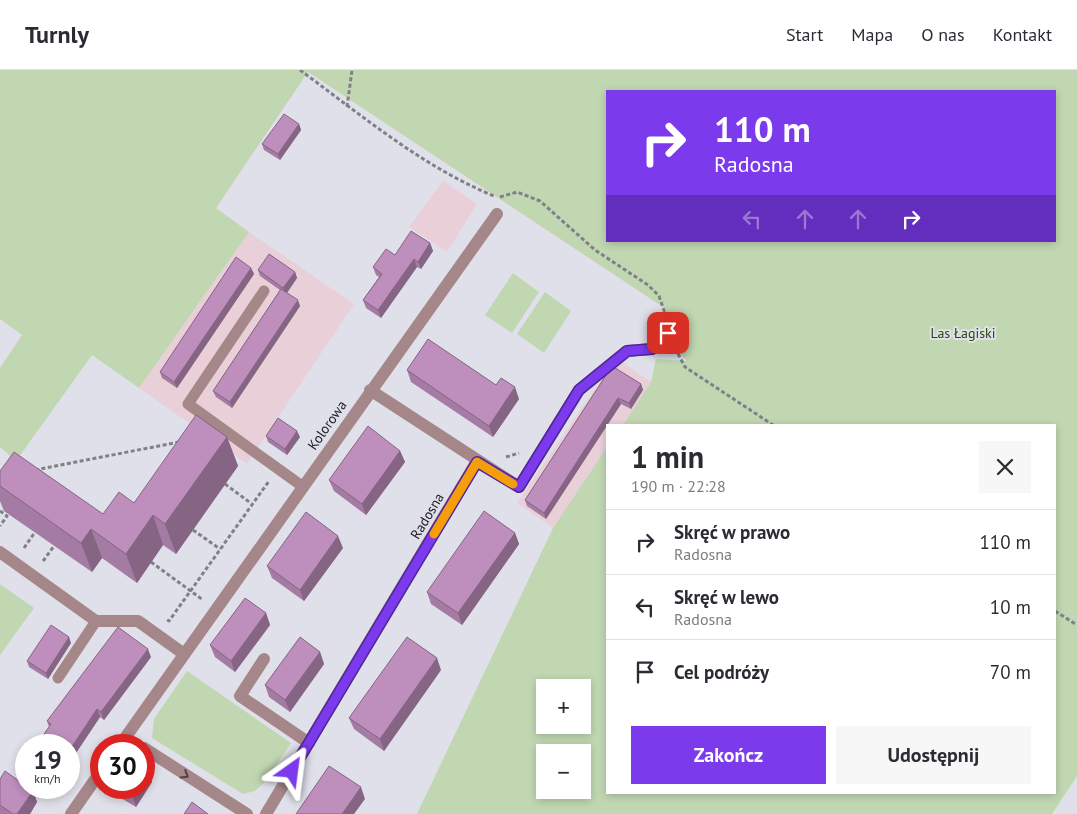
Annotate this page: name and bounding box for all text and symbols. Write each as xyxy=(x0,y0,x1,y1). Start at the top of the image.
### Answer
text: Turnly xyxy=(25,19,89,50)
text: Start xyxy=(786,23,823,46)
text: Mapa xyxy=(851,23,893,46)
text: O nas xyxy=(921,23,965,46)
text: Kontakt xyxy=(993,23,1052,46)
text: 110 m xyxy=(714,106,811,152)
icon: right xyxy=(631,110,696,175)
text: Radosna xyxy=(714,150,794,178)
icon: left xyxy=(738,205,766,233)
icon: ahead xyxy=(791,205,819,233)
icon: ahead xyxy=(844,205,872,233)
icon: right xyxy=(897,205,925,233)
pin xyxy=(647,312,689,354)
icon: arrive xyxy=(654,319,682,347)
park label: Las Łagiski xyxy=(930,324,996,342)
street label: Kolorowa xyxy=(303,397,351,453)
text: 1 min xyxy=(631,437,704,476)
button: close xyxy=(979,441,1031,493)
text: 190 m · 22:28 xyxy=(631,476,726,496)
street label: Radosna xyxy=(406,490,448,542)
text: Skręć w prawo xyxy=(674,520,790,544)
icon: right xyxy=(631,528,659,556)
text: 110 m xyxy=(979,530,1031,554)
text: Radosna xyxy=(674,544,732,564)
text: Skręć w lewo xyxy=(674,585,779,609)
icon: left xyxy=(631,593,659,621)
text: 10 m xyxy=(990,595,1031,619)
text: Radosna xyxy=(674,609,732,629)
icon: arrive xyxy=(631,658,659,686)
text: Cel podróży xyxy=(674,660,769,684)
text: 70 m xyxy=(990,660,1031,684)
map controls xyxy=(536,679,591,799)
button: + xyxy=(536,679,591,734)
button: Zakończ xyxy=(631,726,826,784)
button: Udostępnij xyxy=(836,726,1031,784)
speed limit sign: 30 xyxy=(90,734,155,799)
text: 19 xyxy=(33,744,62,776)
position arrow xyxy=(265,744,317,796)
button: − xyxy=(536,744,591,799)
one-way arrow xyxy=(180,768,189,778)
text: km/h xyxy=(34,771,61,786)

